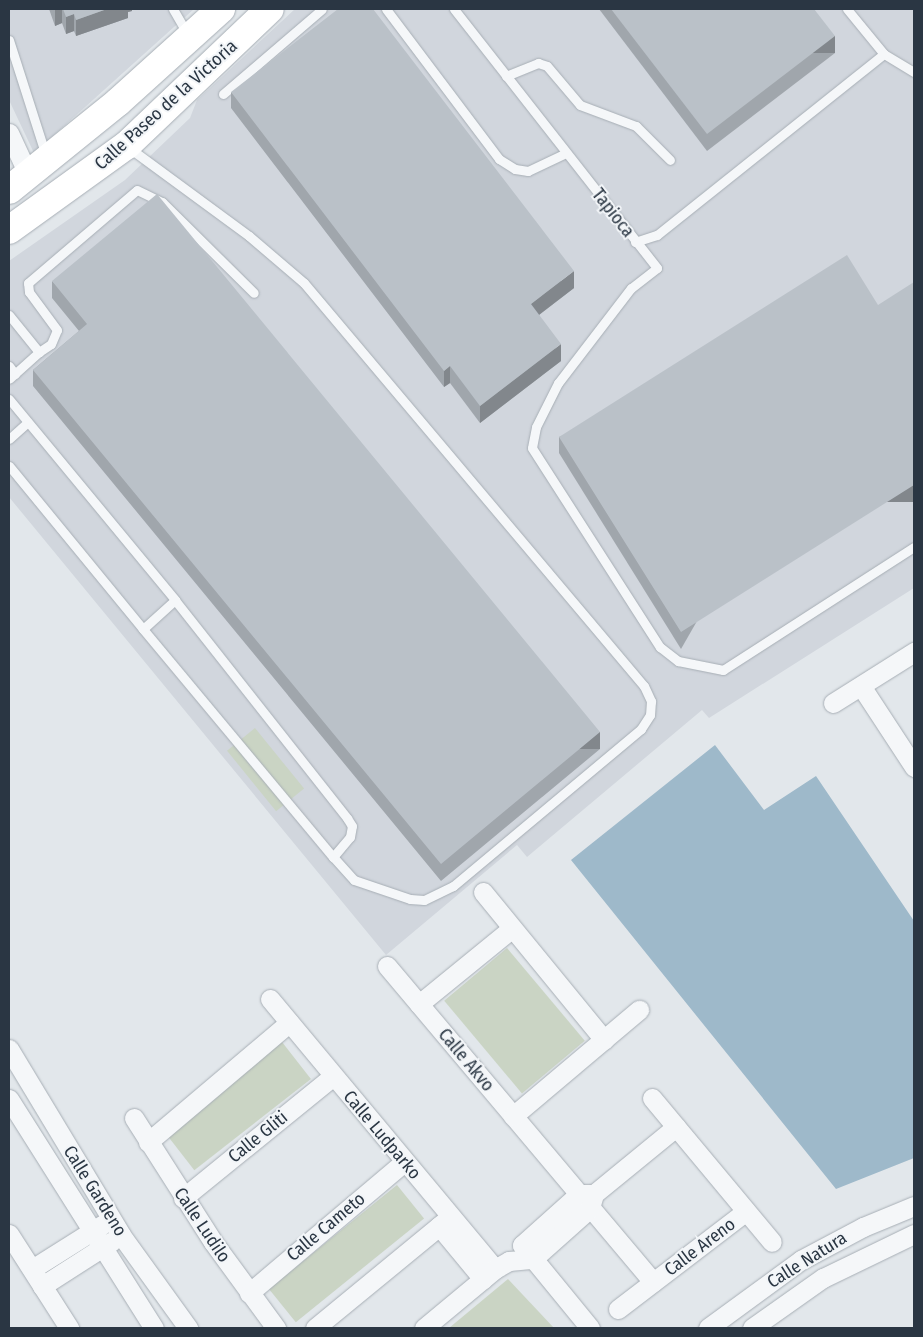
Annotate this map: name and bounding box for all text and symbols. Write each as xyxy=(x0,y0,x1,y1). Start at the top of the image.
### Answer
street label: Calle Paseo de la Victoria xyxy=(90,35,242,175)
street label: Tapioca xyxy=(587,184,639,242)
street label: Calle Akvo xyxy=(433,1024,499,1096)
street label: Calle Ludparko xyxy=(339,1086,425,1184)
street label: Calle Gliti xyxy=(224,1107,292,1167)
street label: Calle Gardeno xyxy=(59,1142,131,1240)
street label: Calle Ludilo xyxy=(169,1183,235,1267)
street label: Calle Cameto xyxy=(282,1188,370,1266)
street label: Calle Areno xyxy=(660,1213,740,1281)
street label: Calle Natura xyxy=(763,1227,851,1293)

